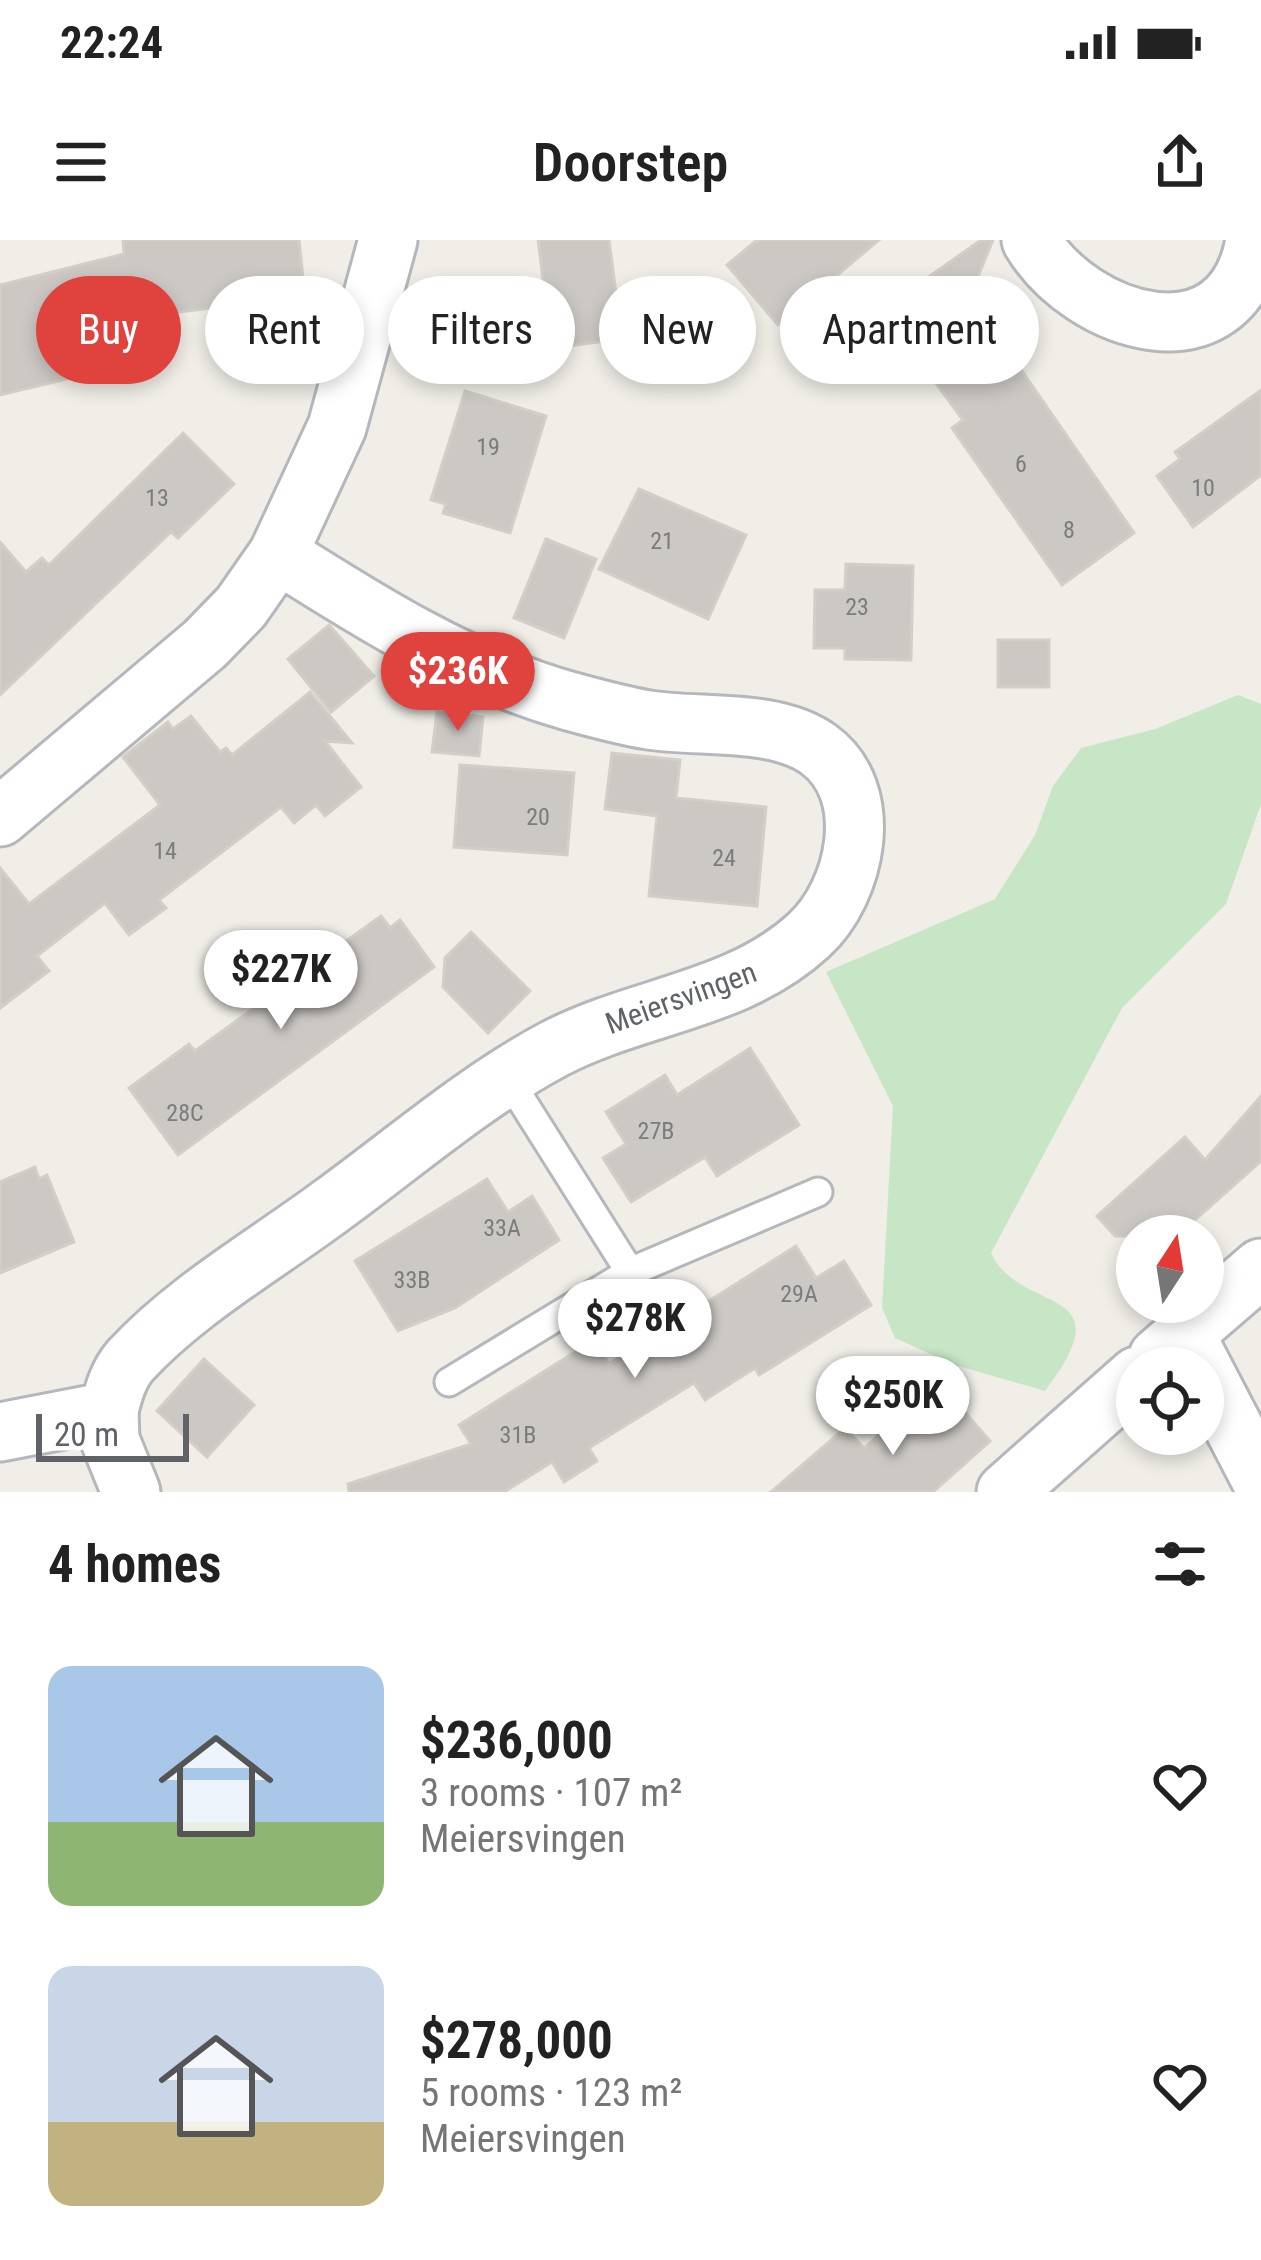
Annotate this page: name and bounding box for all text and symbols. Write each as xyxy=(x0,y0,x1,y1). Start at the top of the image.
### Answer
text: 22:24 xyxy=(60,16,163,69)
icon: menu xyxy=(48,129,114,195)
icon: share xyxy=(1147,129,1213,195)
text: Doorstep xyxy=(533,131,728,194)
chip: Buy xyxy=(36,276,181,384)
chip: Rent xyxy=(205,276,364,384)
chip: Filters xyxy=(388,276,575,384)
chip: New xyxy=(599,276,756,384)
chip: Apartment xyxy=(780,276,1039,384)
house number: 19 xyxy=(476,433,500,461)
house number: 6 xyxy=(1015,450,1027,478)
house number: 10 xyxy=(1191,474,1215,502)
house number: 13 xyxy=(145,484,169,512)
house number: 8 xyxy=(1063,516,1075,544)
house number: 21 xyxy=(650,527,674,555)
house number: 23 xyxy=(845,593,869,621)
pin: $236K xyxy=(374,632,542,734)
text: $236K xyxy=(408,648,508,694)
house number: 20 xyxy=(526,803,550,831)
house number: 14 xyxy=(153,837,177,865)
house number: 24 xyxy=(712,844,736,872)
pin: $227K xyxy=(197,930,365,1032)
text: $227K xyxy=(231,946,331,992)
street label: Meiersvingen xyxy=(601,954,761,1041)
house number: 28C xyxy=(166,1099,204,1127)
house number: 27B xyxy=(638,1117,674,1145)
house number: 33A xyxy=(483,1214,521,1242)
north arrow xyxy=(1116,1215,1224,1323)
map controls xyxy=(1116,1215,1224,1455)
house number: 33B xyxy=(394,1266,430,1294)
pin: $278K xyxy=(551,1279,719,1381)
house number: 29A xyxy=(780,1280,818,1308)
text: $278K xyxy=(585,1295,685,1341)
button: locate xyxy=(1116,1347,1224,1455)
pin: $250K xyxy=(809,1356,977,1458)
text: $250K xyxy=(843,1372,943,1418)
scale bar xyxy=(36,1408,189,1461)
text: 20 m xyxy=(54,1415,119,1454)
house number: 31B xyxy=(500,1421,536,1449)
icon: filters xyxy=(1147,1531,1213,1597)
text: 4 homes xyxy=(48,1535,221,1594)
text: $236,000 xyxy=(420,1711,613,1770)
icon: home xyxy=(144,1714,288,1858)
icon: heart xyxy=(1147,1753,1213,1819)
text: 3 rooms · 107 m² xyxy=(420,1770,682,1816)
text: Meiersvingen xyxy=(420,1816,626,1862)
text: $278,000 xyxy=(420,2011,613,2070)
icon: home xyxy=(144,2014,288,2158)
icon: heart xyxy=(1147,2053,1213,2119)
text: 5 rooms · 123 m² xyxy=(420,2070,682,2116)
text: Meiersvingen xyxy=(420,2116,626,2162)

